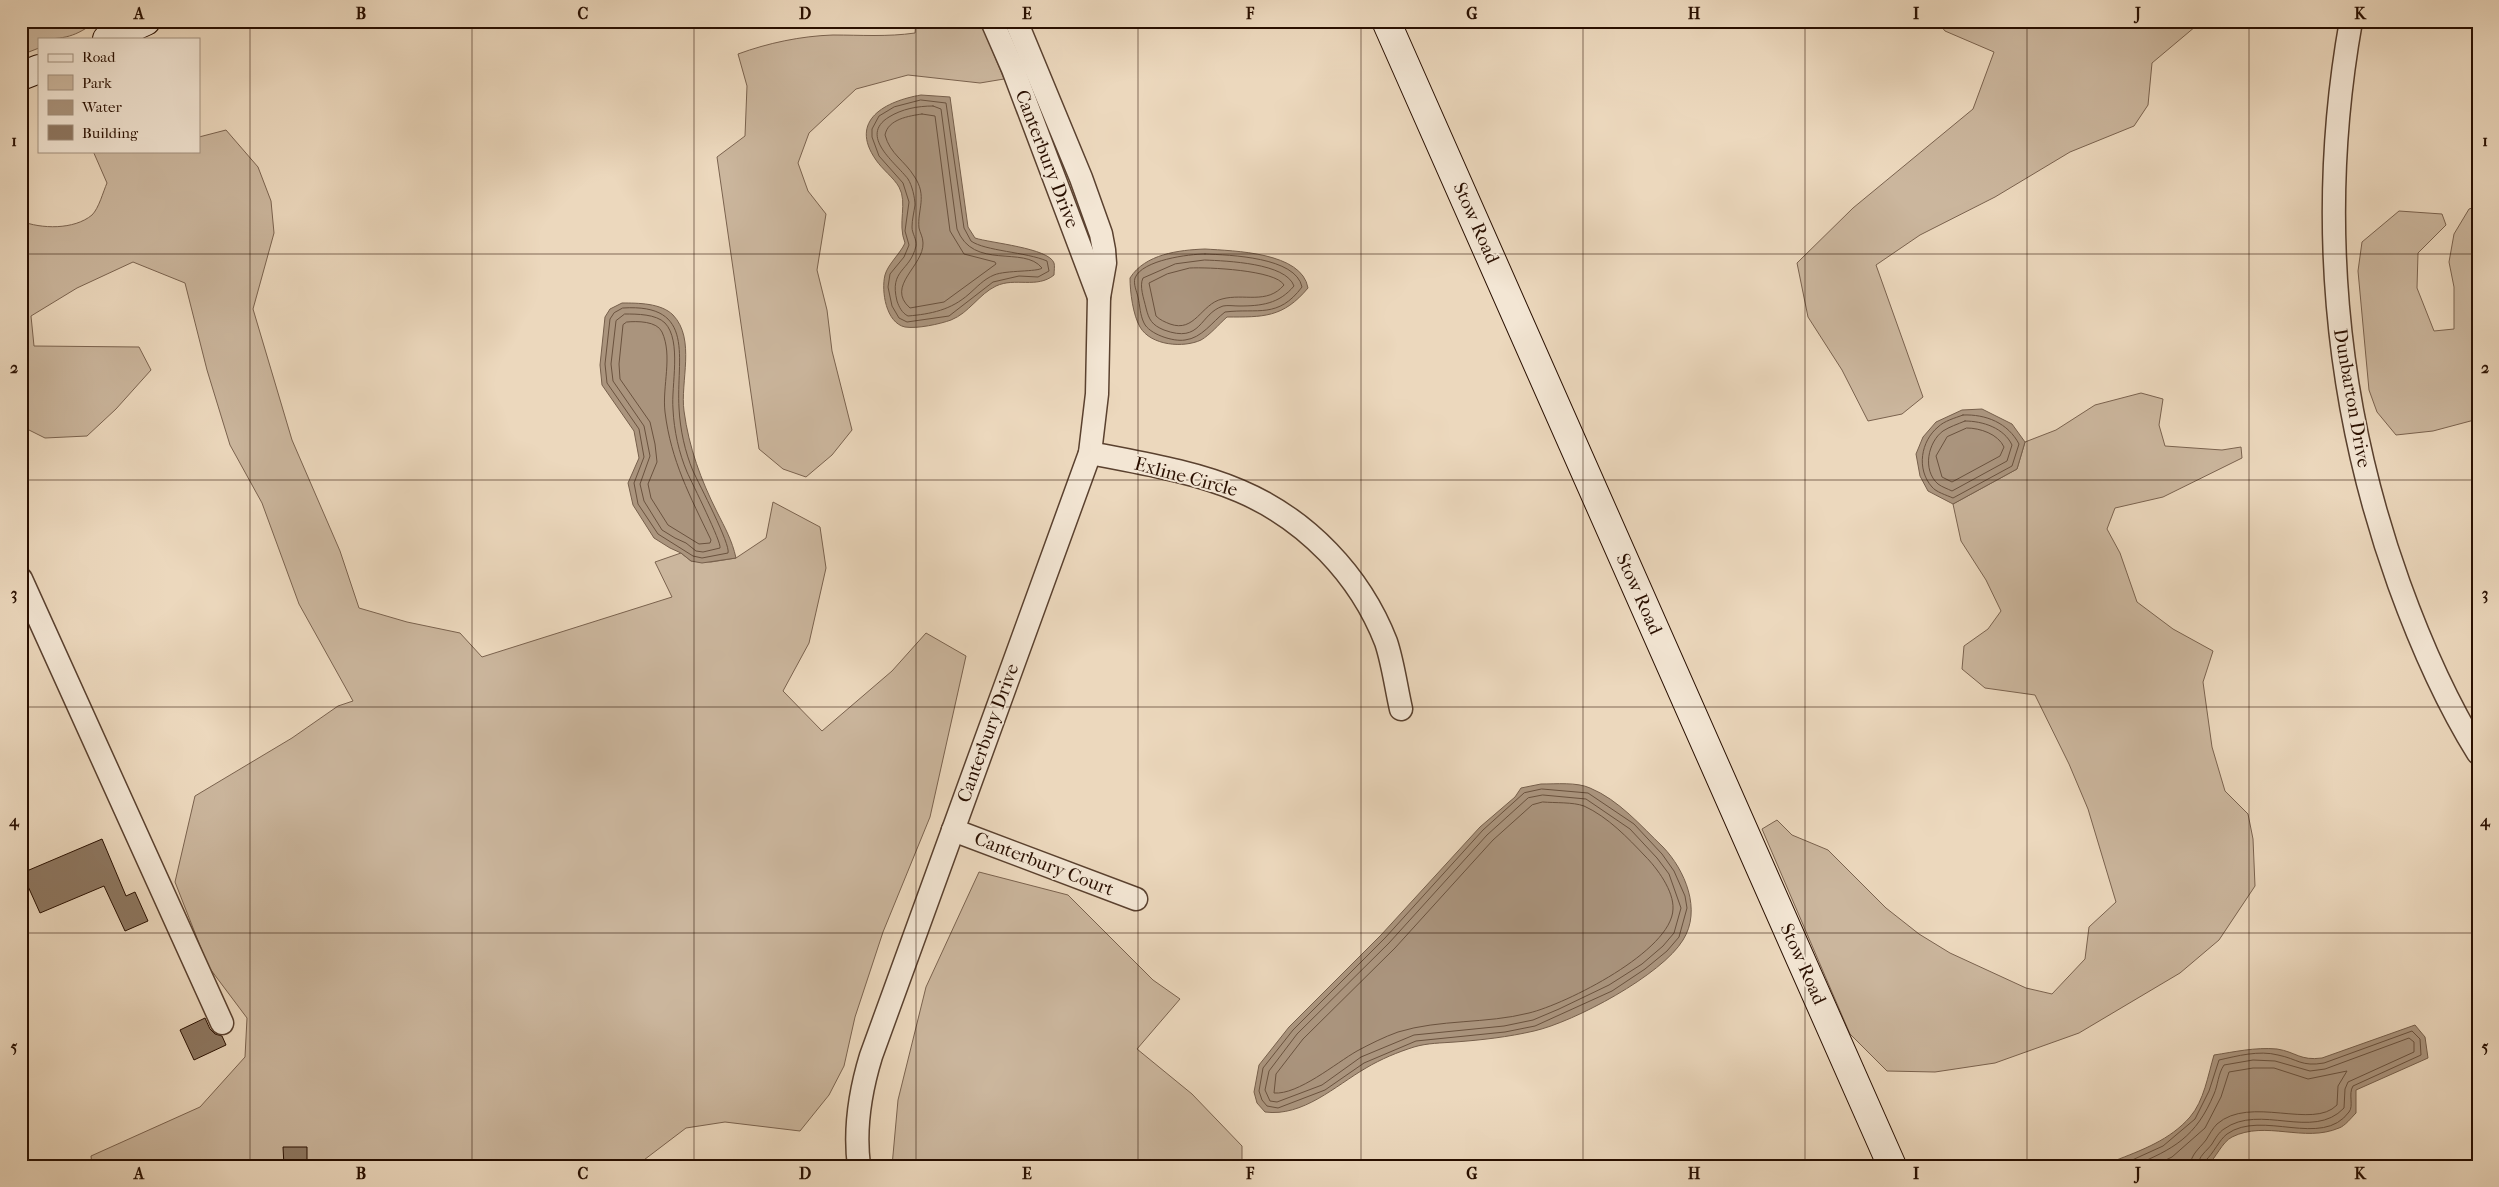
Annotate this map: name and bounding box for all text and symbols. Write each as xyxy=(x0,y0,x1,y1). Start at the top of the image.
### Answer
text: A xyxy=(133,4,145,23)
text: B xyxy=(356,4,366,23)
text: C xyxy=(578,4,589,23)
text: D xyxy=(799,4,811,23)
text: E xyxy=(1022,4,1032,23)
text: F xyxy=(1245,4,1255,23)
text: G xyxy=(1466,4,1478,23)
text: H xyxy=(1688,4,1701,23)
text: I xyxy=(1913,4,1920,23)
text: J xyxy=(2133,4,2141,24)
text: K xyxy=(2354,4,2367,23)
legend xyxy=(38,38,200,152)
text: Road xyxy=(82,48,116,66)
text: Park xyxy=(82,74,112,92)
street label: Canterbury Drive xyxy=(1011,87,1083,231)
text: Water xyxy=(81,98,122,116)
text: Building xyxy=(82,124,139,142)
text: 1 xyxy=(11,131,17,150)
text: 1 xyxy=(2482,131,2488,150)
street label: Stow Road xyxy=(1448,179,1504,268)
street label: Dunbarton Drive xyxy=(2329,327,2375,469)
text: 2 xyxy=(10,358,18,377)
text: 2 xyxy=(2481,358,2489,377)
street label: Exline Circle xyxy=(1132,453,1240,501)
street label: Stow Road xyxy=(1611,550,1667,639)
text: 3 xyxy=(11,584,17,604)
text: 3 xyxy=(2482,584,2488,604)
street label: Canterbury Drive xyxy=(953,661,1023,805)
text: 4 xyxy=(8,811,20,831)
text: 4 xyxy=(2479,811,2491,831)
street label: Canterbury Court xyxy=(971,827,1117,901)
street label: Stow Road xyxy=(1775,920,1831,1009)
text: 5 xyxy=(11,1037,18,1056)
text: 5 xyxy=(2482,1037,2489,1056)
text: A xyxy=(133,1164,145,1183)
text: B xyxy=(356,1164,366,1183)
text: C xyxy=(578,1164,589,1183)
text: D xyxy=(799,1164,811,1183)
text: E xyxy=(1022,1164,1032,1183)
text: F xyxy=(1245,1164,1255,1183)
text: G xyxy=(1466,1164,1478,1183)
text: H xyxy=(1688,1164,1701,1183)
text: I xyxy=(1913,1164,1920,1183)
text: J xyxy=(2133,1164,2141,1184)
text: K xyxy=(2354,1164,2367,1183)

